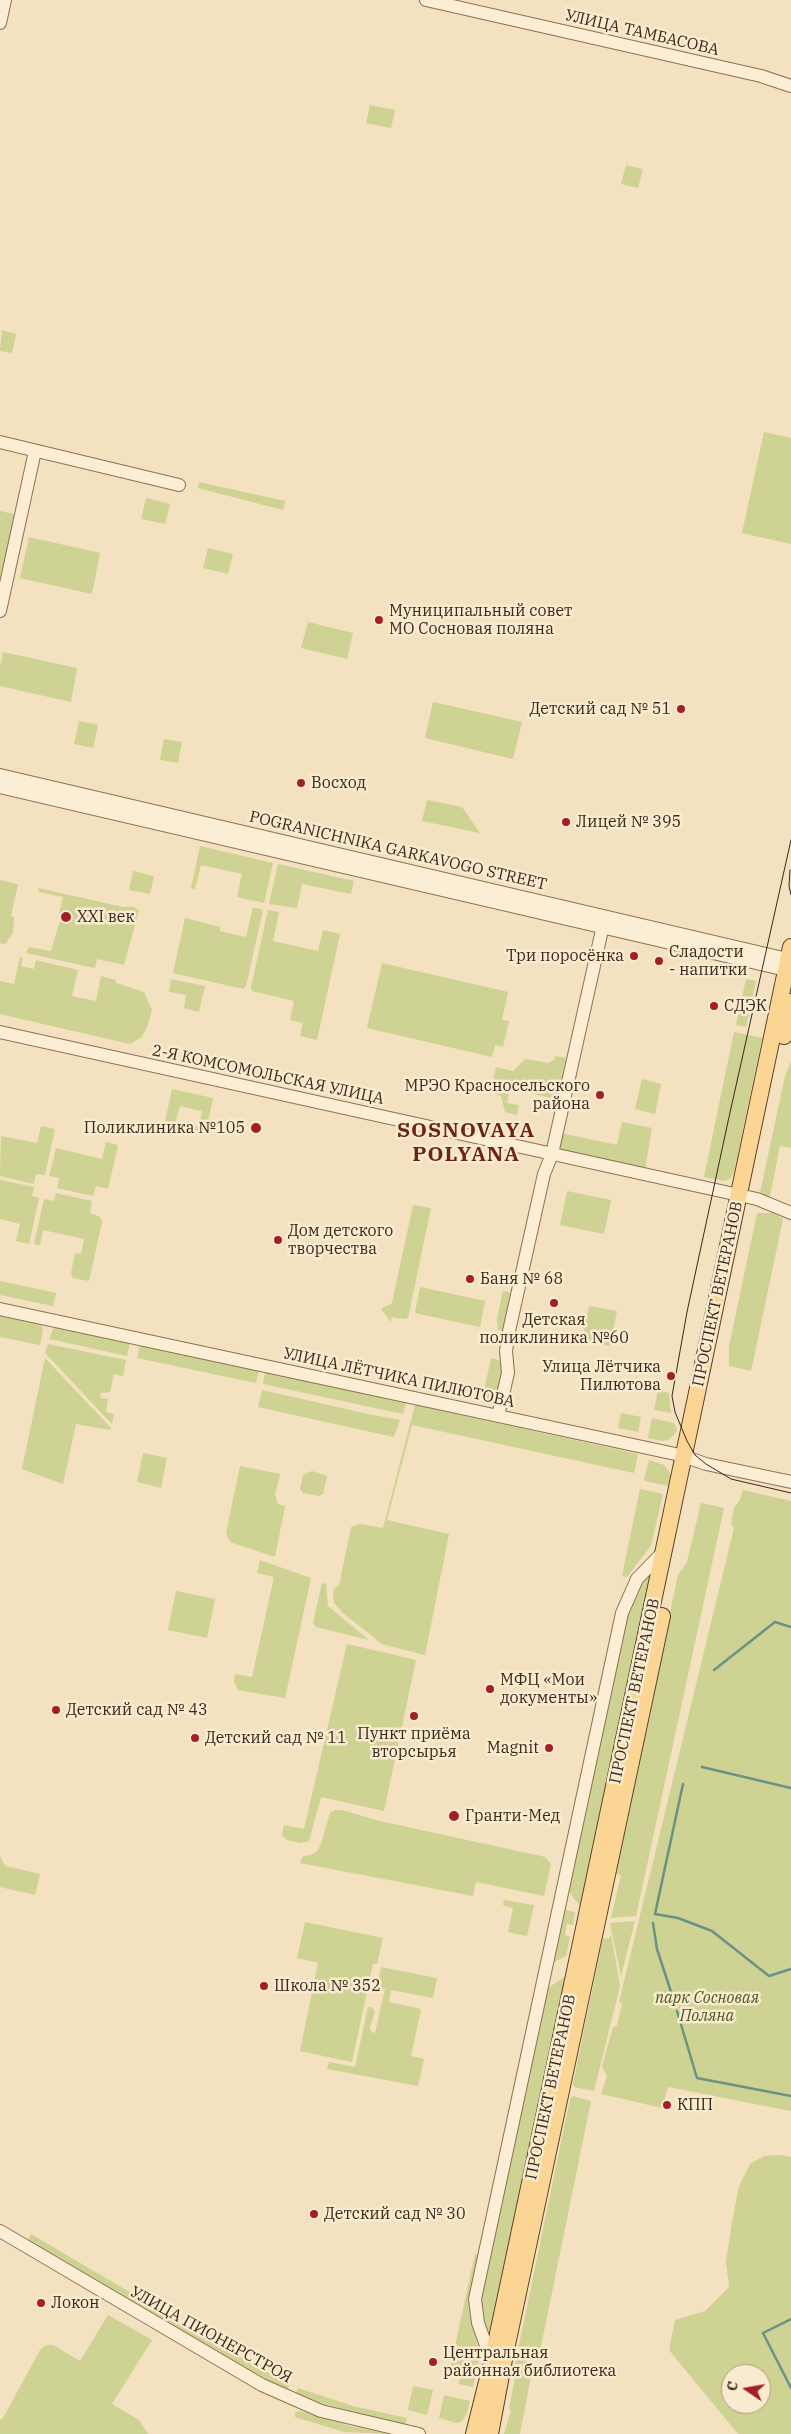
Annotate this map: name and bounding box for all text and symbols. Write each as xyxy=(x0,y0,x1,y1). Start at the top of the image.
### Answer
street label: УЛИЦА ТАМБАСОВА xyxy=(563,6,721,60)
place label: Муниципальный совет МО Сосновая поляна xyxy=(389,601,572,639)
marker: Муниципальный совет МО Сосновая поляна xyxy=(373,614,385,626)
place label: Детский сад № 51 xyxy=(530,699,671,719)
marker: Детский сад № 51 xyxy=(675,703,687,715)
place label: Восход xyxy=(311,773,366,793)
marker: Восход xyxy=(295,777,307,789)
street label: POGRANICHNIKA GARKAVOGO STREET xyxy=(247,807,549,895)
place label: Лицей № 395 xyxy=(576,812,681,832)
marker: Лицей № 395 xyxy=(560,816,572,828)
place label: XXI век xyxy=(77,907,135,927)
marker: XXI век xyxy=(59,910,73,924)
place label: Сладости - напитки xyxy=(669,942,748,980)
place label: Три поросёнка xyxy=(506,946,624,966)
marker: Три поросёнка xyxy=(628,950,640,962)
marker: Сладости - напитки xyxy=(653,955,665,967)
place label: СДЭК xyxy=(724,996,767,1016)
marker: СДЭК xyxy=(708,1000,720,1012)
street label: 2-Я КОМСОМОЛЬСКАЯ УЛИЦА xyxy=(150,1041,386,1109)
place label: МРЭО Красносельского района xyxy=(405,1076,590,1114)
marker: МРЭО Красносельского района xyxy=(594,1089,606,1101)
place label: Поликлиника №105 xyxy=(84,1118,245,1138)
district label: SOSNOVAYA POLYANA xyxy=(396,1118,536,1168)
marker: Поликлиника №105 xyxy=(249,1121,263,1135)
street label: ПРОСПЕКТ ВЕТЕРАНОВ xyxy=(689,1200,747,1388)
place label: Дом детского творчества xyxy=(288,1221,393,1259)
marker: Дом детского творчества xyxy=(272,1234,284,1246)
place label: Баня № 68 xyxy=(480,1269,563,1289)
marker: Баня № 68 xyxy=(464,1273,476,1285)
marker: Детская поликлиника №60 xyxy=(548,1297,560,1309)
place label: Детская поликлиника №60 xyxy=(479,1310,629,1348)
street label: УЛИЦА ЛЁТЧИКА ПИЛЮТОВА xyxy=(281,1344,517,1412)
place label: Улица Лётчика Пилютова xyxy=(542,1357,661,1395)
marker: Улица Лётчика Пилютова xyxy=(665,1370,677,1382)
street label: ПРОСПЕКТ ВЕТЕРАНОВ xyxy=(606,1597,664,1785)
place label: МФЦ «Мои документы» xyxy=(500,1670,597,1708)
marker: МФЦ «Мои документы» xyxy=(484,1683,496,1695)
place label: Детский сад № 43 xyxy=(66,1700,207,1720)
marker: Детский сад № 43 xyxy=(50,1704,62,1716)
marker: Пункт приёма вторсырья xyxy=(408,1710,420,1722)
place label: Пункт приёма вторсырья xyxy=(357,1724,471,1762)
place label: Детский сад № 11 xyxy=(205,1728,346,1748)
marker: Детский сад № 11 xyxy=(189,1732,201,1744)
place label: Magnit xyxy=(487,1738,539,1758)
marker: Magnit xyxy=(543,1742,555,1754)
place label: Гранти-Мед xyxy=(465,1806,560,1826)
marker: Гранти-Мед xyxy=(447,1809,461,1823)
place label: Школа № 352 xyxy=(274,1976,381,1996)
marker: Школа № 352 xyxy=(258,1980,270,1992)
park label: парк Сосновая Поляна xyxy=(655,1988,759,2026)
street label: ПРОСПЕКТ ВЕТЕРАНОВ xyxy=(522,1993,580,2181)
place label: КПП xyxy=(677,2095,713,2115)
marker: КПП xyxy=(661,2099,673,2111)
place label: Детский сад № 30 xyxy=(324,2204,465,2224)
marker: Детский сад № 30 xyxy=(308,2208,320,2220)
street label: УЛИЦА ПИОНЕРСТРОЯ xyxy=(127,2282,295,2388)
place label: Локон xyxy=(51,2293,100,2313)
marker: Локон xyxy=(35,2297,47,2309)
place label: Центральная районная библиотека xyxy=(443,2343,616,2381)
marker: Центральная районная библиотека xyxy=(427,2356,439,2368)
north arrow xyxy=(721,2364,771,2414)
text: С xyxy=(723,2380,742,2393)

